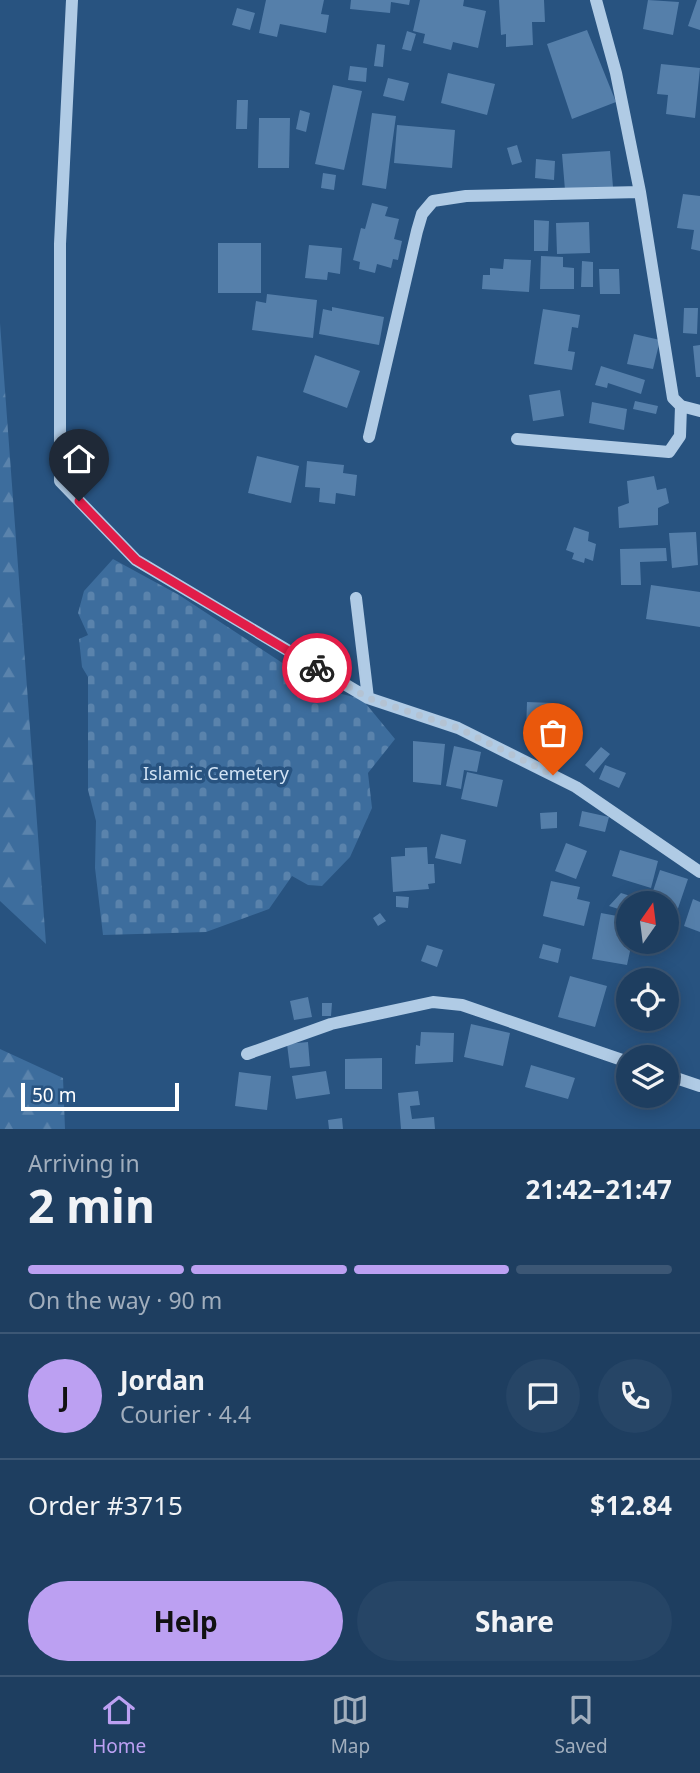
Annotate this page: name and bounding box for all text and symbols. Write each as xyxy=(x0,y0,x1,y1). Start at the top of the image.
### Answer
pin xyxy=(49,429,109,501)
icon: home xyxy=(60,440,98,478)
courier xyxy=(282,633,352,703)
icon: bike xyxy=(298,649,336,687)
pin xyxy=(523,703,583,775)
icon: bag xyxy=(534,714,572,752)
park label: Islamic Cemetery xyxy=(143,761,290,785)
north arrow xyxy=(616,891,679,954)
map controls xyxy=(616,891,679,1108)
button: locate xyxy=(616,968,679,1031)
button: layers xyxy=(616,1045,679,1108)
scale bar xyxy=(21,1080,178,1112)
text: 50 m xyxy=(32,1082,76,1108)
text: Arriving in xyxy=(28,1147,140,1179)
text: 21:42–21:47 xyxy=(525,1171,672,1207)
text: 2 min xyxy=(28,1174,155,1236)
text: On the way · 90 m xyxy=(28,1284,222,1316)
button: chat xyxy=(506,1359,580,1433)
button: phone xyxy=(598,1359,672,1433)
text: Jordan xyxy=(120,1362,205,1398)
text: J xyxy=(61,1378,69,1414)
text: Courier · 4.4 xyxy=(120,1398,251,1430)
text: Order #3715 xyxy=(28,1487,183,1523)
text: $12.84 xyxy=(590,1487,672,1523)
button: Help xyxy=(28,1581,343,1661)
button: Share xyxy=(357,1581,672,1661)
tab: Home xyxy=(92,1691,146,1759)
tab: Map xyxy=(331,1691,370,1759)
tab: Saved xyxy=(555,1691,608,1759)

